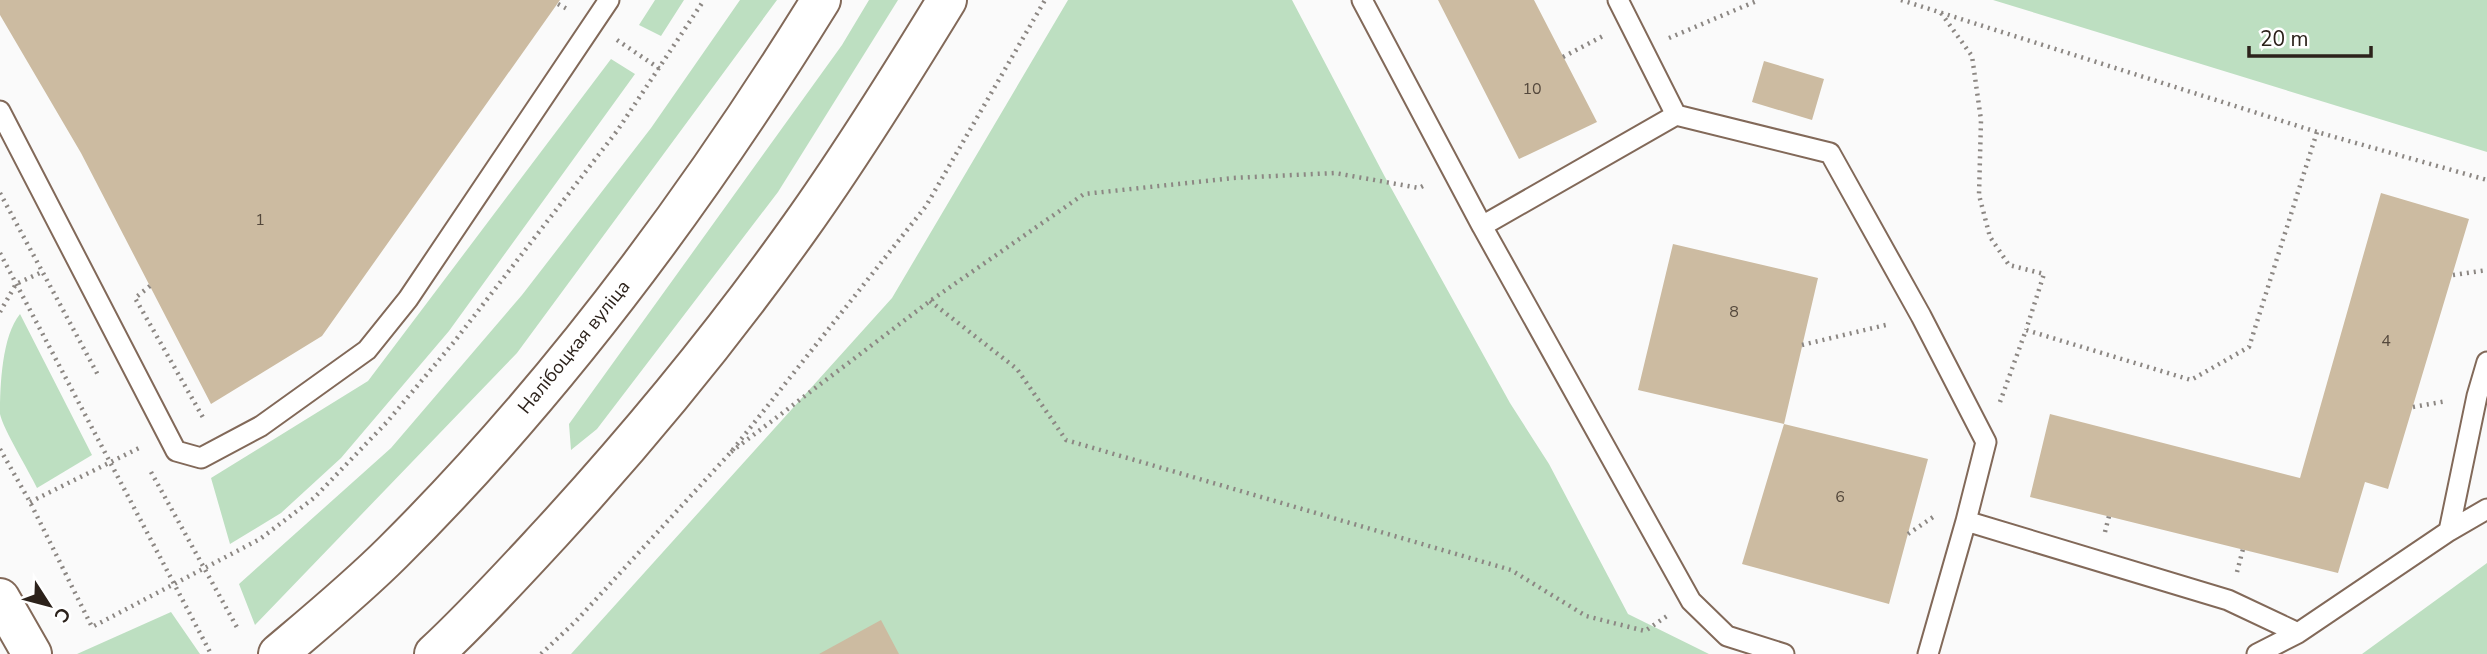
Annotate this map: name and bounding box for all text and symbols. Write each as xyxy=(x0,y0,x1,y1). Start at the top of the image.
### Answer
scale bar xyxy=(2249,14,2372,58)
text: 20 m xyxy=(2260,25,2309,53)
house number: 10 xyxy=(1522,78,1542,100)
house number: 1 xyxy=(255,209,265,231)
street label: Налібоцкая вуліца xyxy=(512,275,636,419)
house number: 8 xyxy=(1729,301,1739,323)
house number: 4 xyxy=(2381,330,2391,352)
house number: 6 xyxy=(1835,486,1845,508)
north arrow xyxy=(14,570,84,640)
text: С xyxy=(48,602,76,627)

